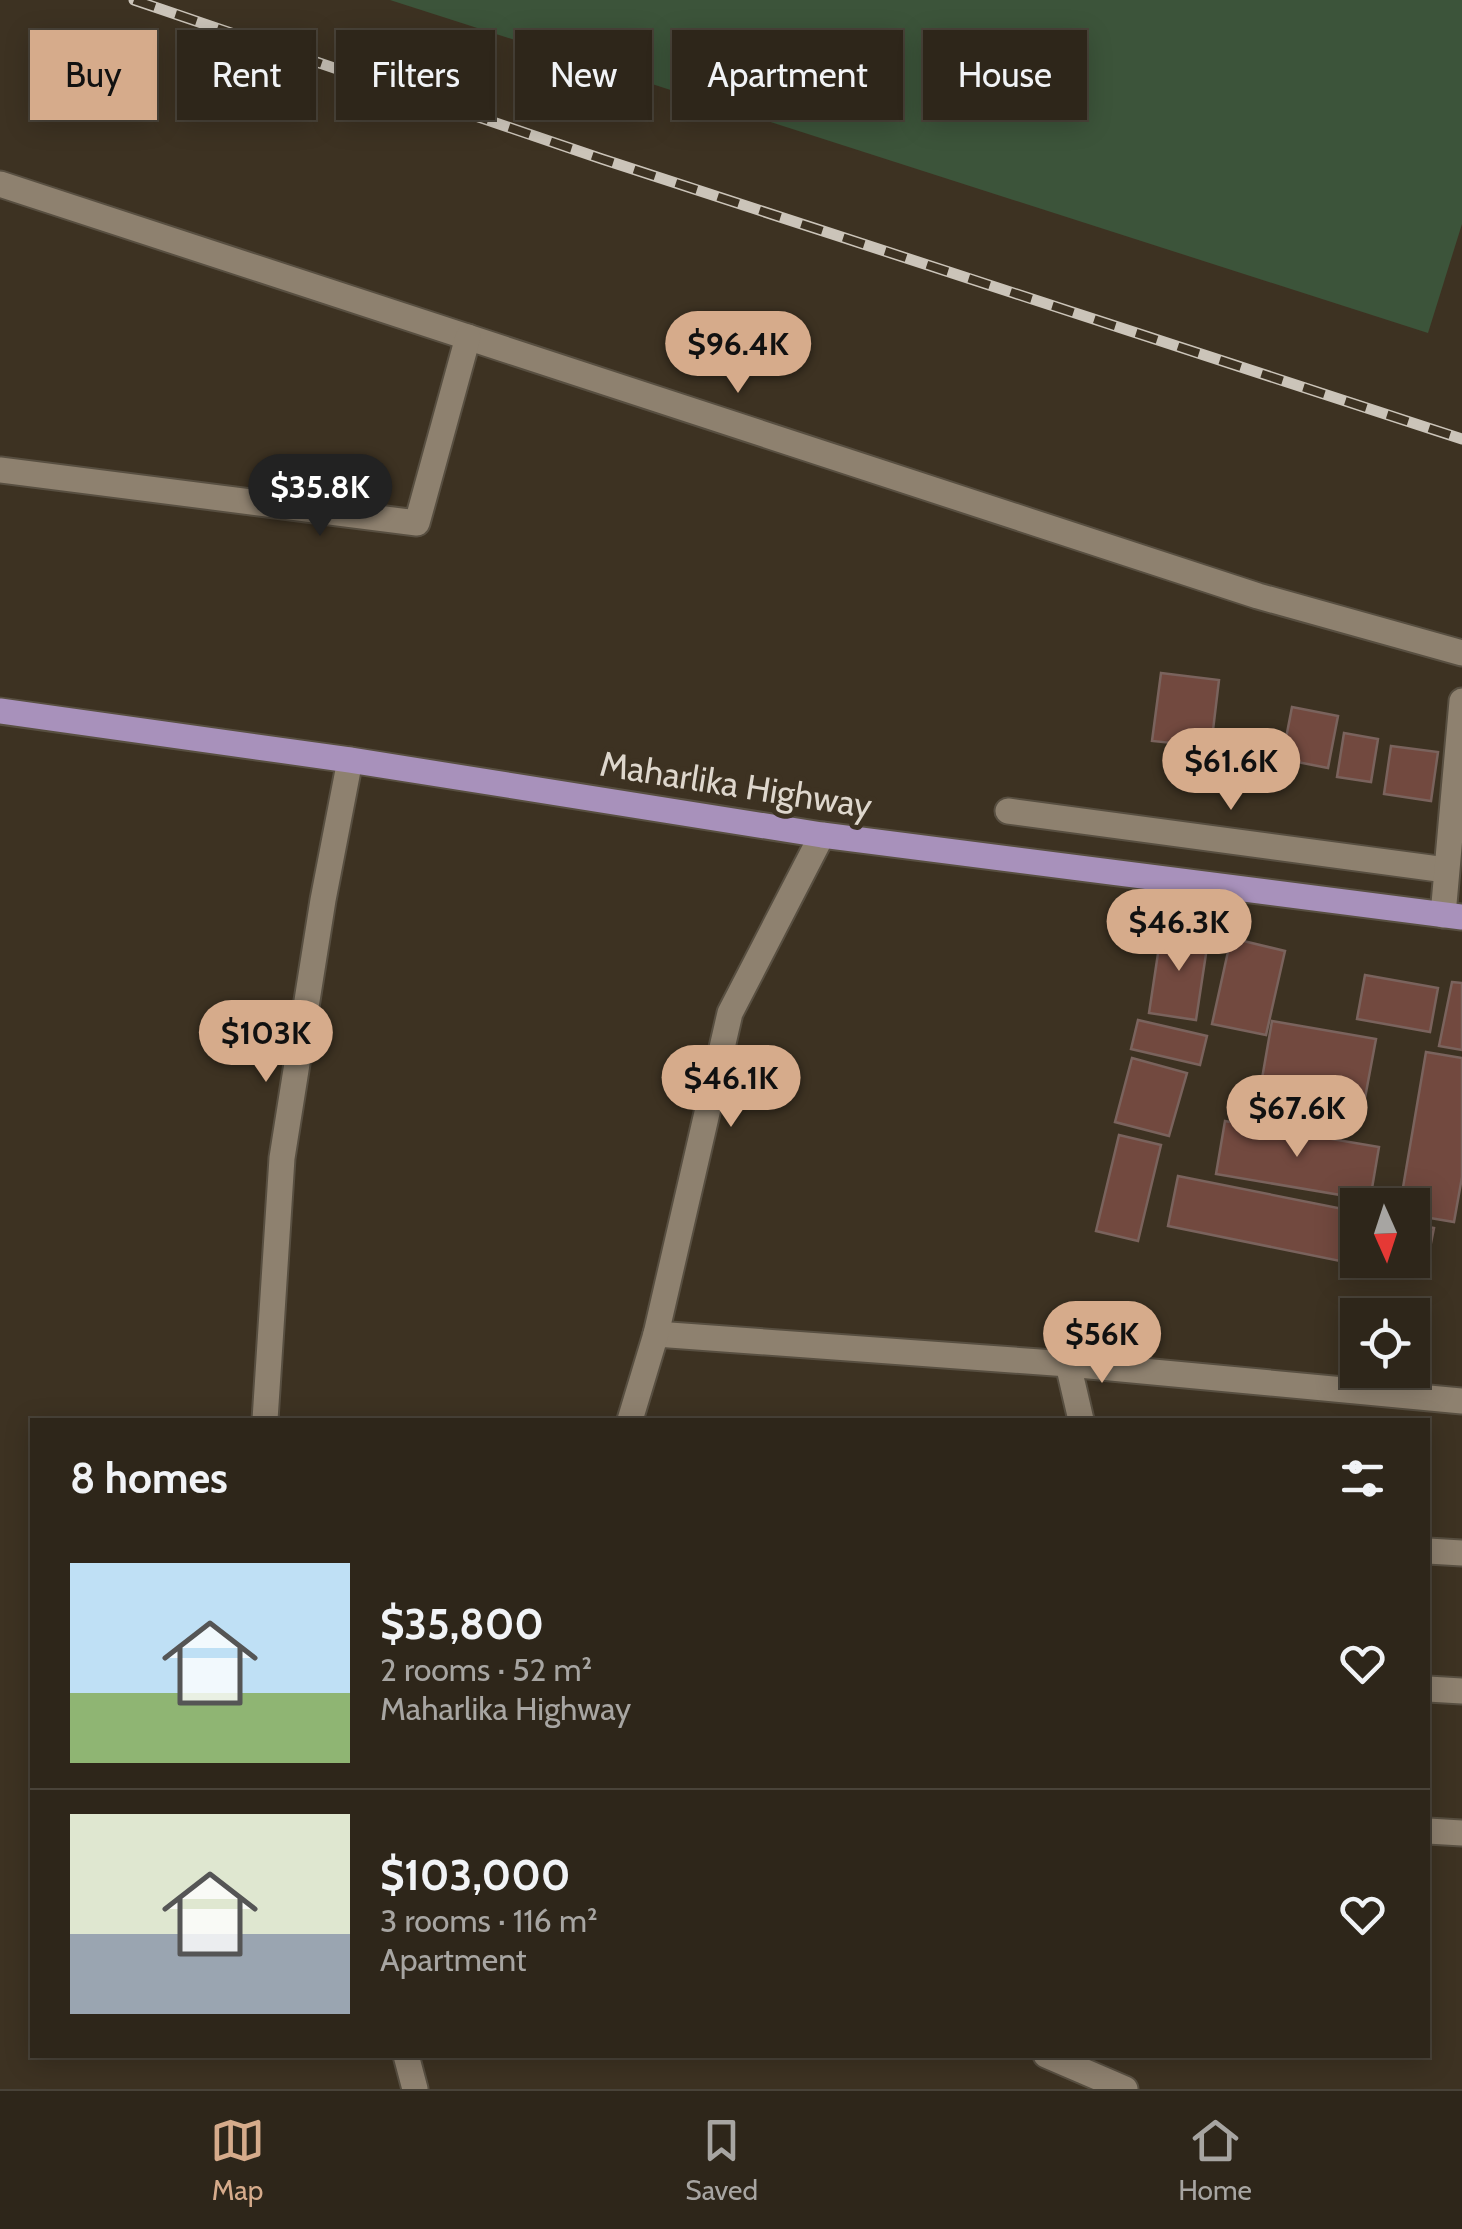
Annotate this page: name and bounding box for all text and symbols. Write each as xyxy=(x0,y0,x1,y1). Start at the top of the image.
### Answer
chip: Buy xyxy=(30,30,157,120)
chip: Rent xyxy=(177,30,316,120)
chip: Filters xyxy=(336,30,495,120)
chip: New xyxy=(515,30,652,120)
chip: Apartment xyxy=(672,30,903,120)
chip: House xyxy=(923,30,1087,120)
pin: $96.4K xyxy=(657,311,819,396)
text: $96.4K xyxy=(687,324,789,363)
pin: $35.8K xyxy=(239,454,401,539)
text: $35.8K xyxy=(270,467,370,506)
pin: $61.6K xyxy=(1150,728,1312,813)
text: $61.6K xyxy=(1184,741,1278,780)
street label: Maharlika Highway xyxy=(597,742,875,827)
pin: $46.3K xyxy=(1098,889,1260,974)
text: $46.3K xyxy=(1129,902,1229,941)
pin: $103K xyxy=(196,1000,336,1085)
text: $103K xyxy=(221,1013,311,1052)
pin: $46.1K xyxy=(650,1045,812,1130)
text: $46.1K xyxy=(684,1058,778,1097)
pin: $67.6K xyxy=(1216,1075,1378,1160)
text: $67.6K xyxy=(1249,1088,1345,1127)
north arrow xyxy=(1340,1188,1430,1278)
map controls xyxy=(1340,1188,1430,1388)
button: locate xyxy=(1340,1298,1430,1388)
pin: $56K xyxy=(1043,1301,1161,1386)
text: $56K xyxy=(1065,1314,1139,1353)
icon: filters xyxy=(1335,1451,1390,1506)
text: 8 homes xyxy=(70,1452,228,1504)
text: $35,800 xyxy=(380,1598,544,1650)
icon: home xyxy=(150,1603,270,1723)
icon: heart xyxy=(1335,1636,1390,1691)
text: 2 rooms · 52 m² xyxy=(380,1650,592,1689)
text: Maharlika Highway xyxy=(380,1689,631,1728)
text: $103,000 xyxy=(380,1849,570,1901)
icon: home xyxy=(150,1854,270,1974)
icon: heart xyxy=(1335,1887,1390,1942)
text: 3 rooms · 116 m² xyxy=(380,1901,598,1940)
text: Apartment xyxy=(380,1940,527,1979)
tab: Map xyxy=(210,2113,265,2207)
tab: Saved xyxy=(685,2113,758,2207)
tab: Home xyxy=(1178,2113,1252,2207)

